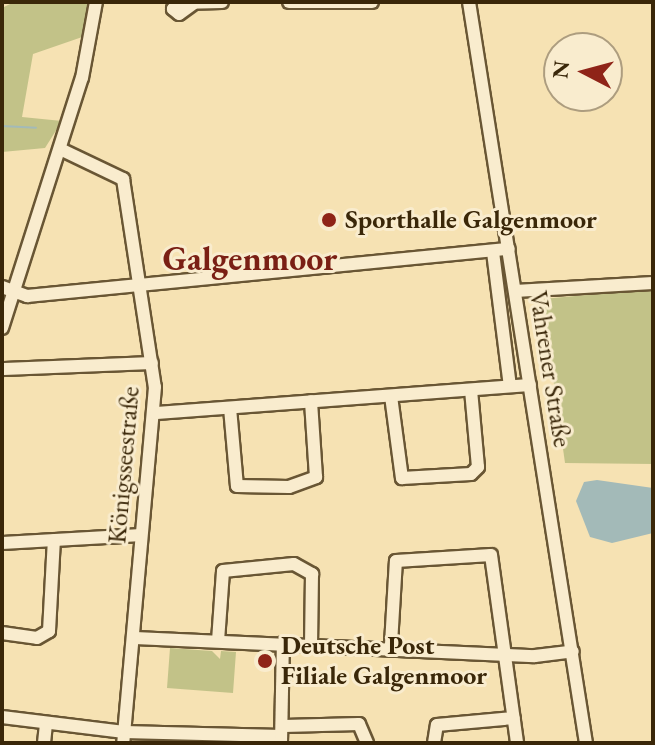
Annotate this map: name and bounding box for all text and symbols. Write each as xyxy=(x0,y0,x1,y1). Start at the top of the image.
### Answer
north arrow xyxy=(543,32,623,112)
text: N xyxy=(545,59,576,80)
place label: Sporthalle Galgenmoor xyxy=(345,204,597,236)
marker: Sporthalle Galgenmoor xyxy=(320,211,338,229)
district label: Galgenmoor xyxy=(163,239,337,279)
street label: Vahrener Straße xyxy=(522,289,578,449)
street label: Königsseestraße xyxy=(102,385,146,545)
place label: Deutsche Post Filiale Galgenmoor xyxy=(281,630,487,692)
marker: Deutsche Post Filiale Galgenmoor xyxy=(256,652,274,670)

